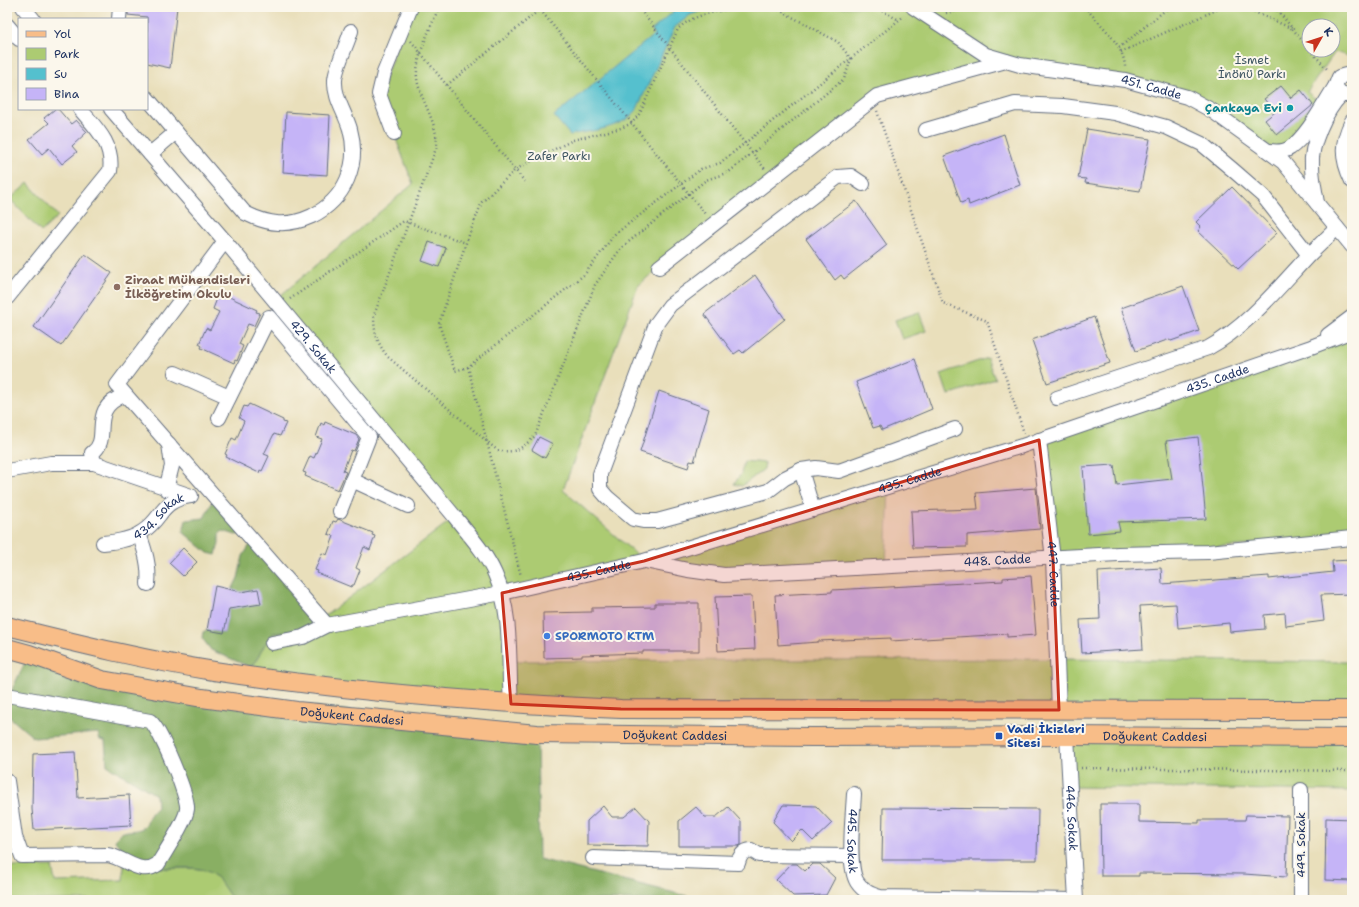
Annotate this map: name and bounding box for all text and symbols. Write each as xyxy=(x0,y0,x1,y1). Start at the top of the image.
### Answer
legend xyxy=(18,18,148,110)
north arrow xyxy=(1301,18,1341,58)
text: K xyxy=(1320,24,1337,40)
text: Yol xyxy=(54,26,71,42)
text: Park xyxy=(54,46,80,62)
park label: İsmet İnönü Parkı xyxy=(1218,52,1286,82)
text: Su xyxy=(54,66,67,82)
street label: 451. Cadde xyxy=(1120,71,1184,103)
text: Bina xyxy=(54,86,80,102)
place label: Çankaya Evi xyxy=(1205,100,1282,116)
marker: Çankaya Evi xyxy=(1285,103,1295,113)
park label: Zafer Parkı xyxy=(527,148,591,164)
place label: Ziraat Mühendisleri İlköğretim Okulu xyxy=(125,272,250,302)
marker: Ziraat Mühendisleri İlköğretim Okulu xyxy=(112,282,122,292)
street label: 429. Sokak xyxy=(286,317,340,377)
street label: 435. Cadde xyxy=(1184,361,1251,397)
street label: 435. Cadde xyxy=(876,463,944,497)
street label: 434. Sokak xyxy=(130,490,186,544)
street label: 447. Cadde xyxy=(1043,540,1063,608)
street label: 448. Cadde xyxy=(963,551,1032,570)
street label: 435. Cadde xyxy=(565,556,633,586)
place label: SPORMOTO KTM xyxy=(555,628,655,644)
marker: SPORMOTO KTM xyxy=(542,631,552,641)
street label: Doğukent Caddesi xyxy=(299,703,405,729)
place label: Vadi İkizleri Sitesi xyxy=(1007,721,1085,751)
street label: Doğukent Caddesi xyxy=(623,727,727,744)
street label: Doğukent Caddesi xyxy=(1103,728,1207,745)
marker: Vadi İkizleri Sitesi xyxy=(994,731,1004,741)
street label: 446. Sokak xyxy=(1062,785,1081,851)
street label: 445. Sokak xyxy=(843,808,861,875)
street label: 449. Sokak xyxy=(1293,812,1309,878)

